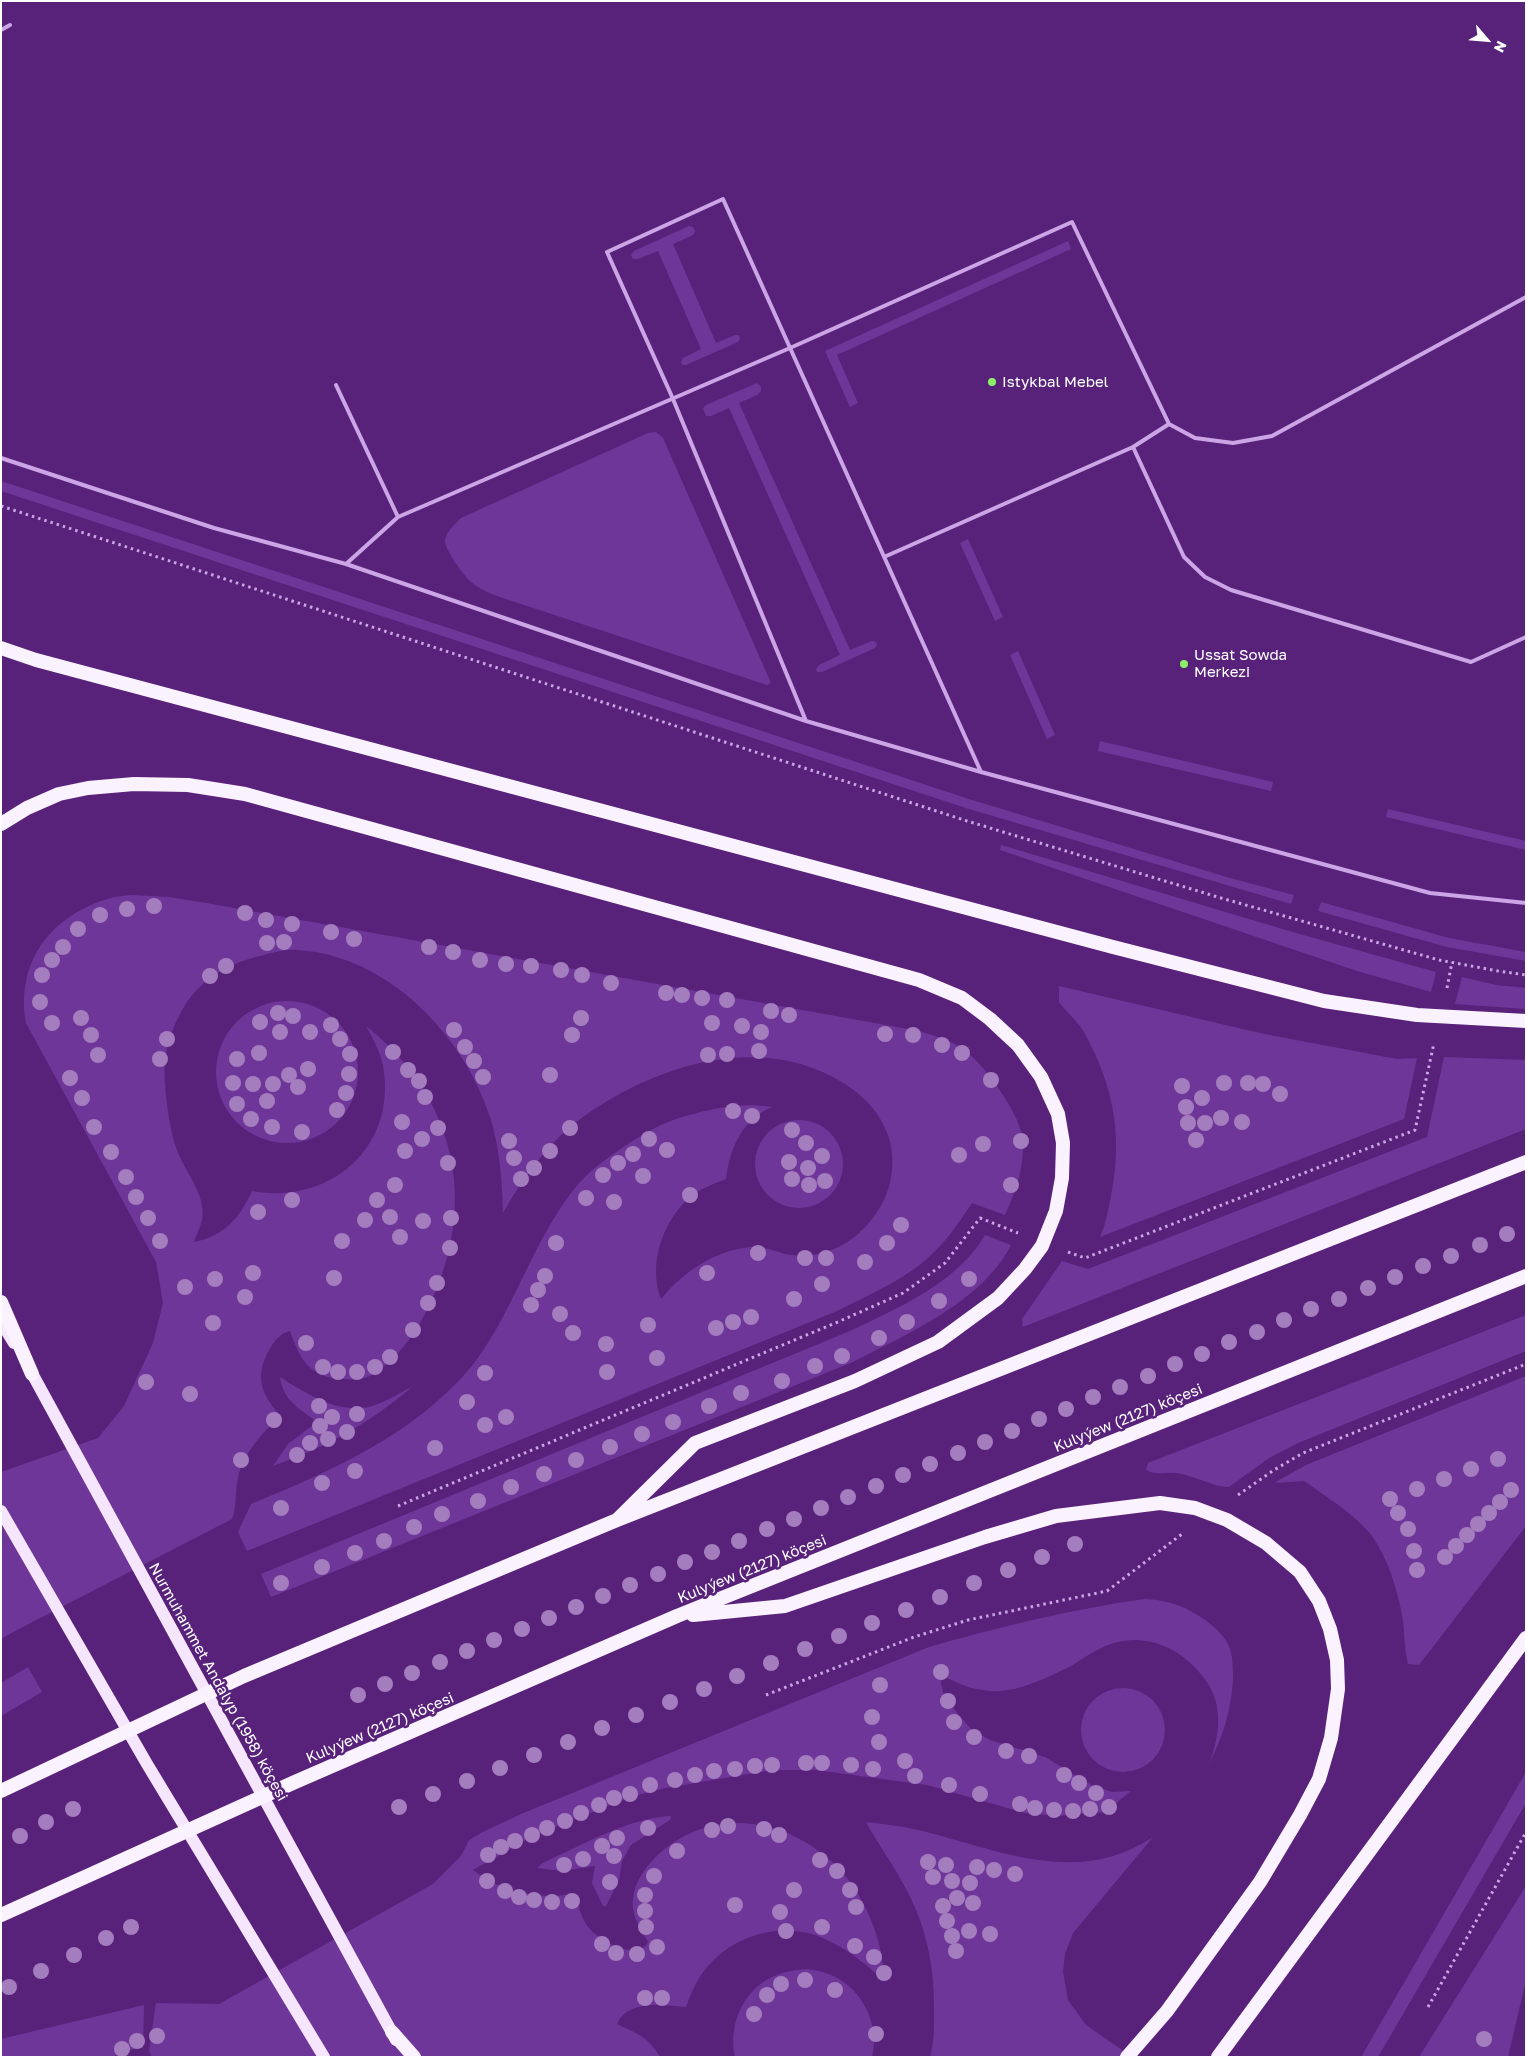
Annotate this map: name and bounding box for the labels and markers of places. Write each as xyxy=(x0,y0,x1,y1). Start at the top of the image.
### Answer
place label: Istykbal Mebel xyxy=(1002,373,1108,391)
marker: Istykbal Mebel xyxy=(986,376,998,388)
place label: Ussat Sowda Merkezi xyxy=(1194,646,1287,681)
marker: Ussat Sowda Merkezi xyxy=(1178,658,1190,670)

